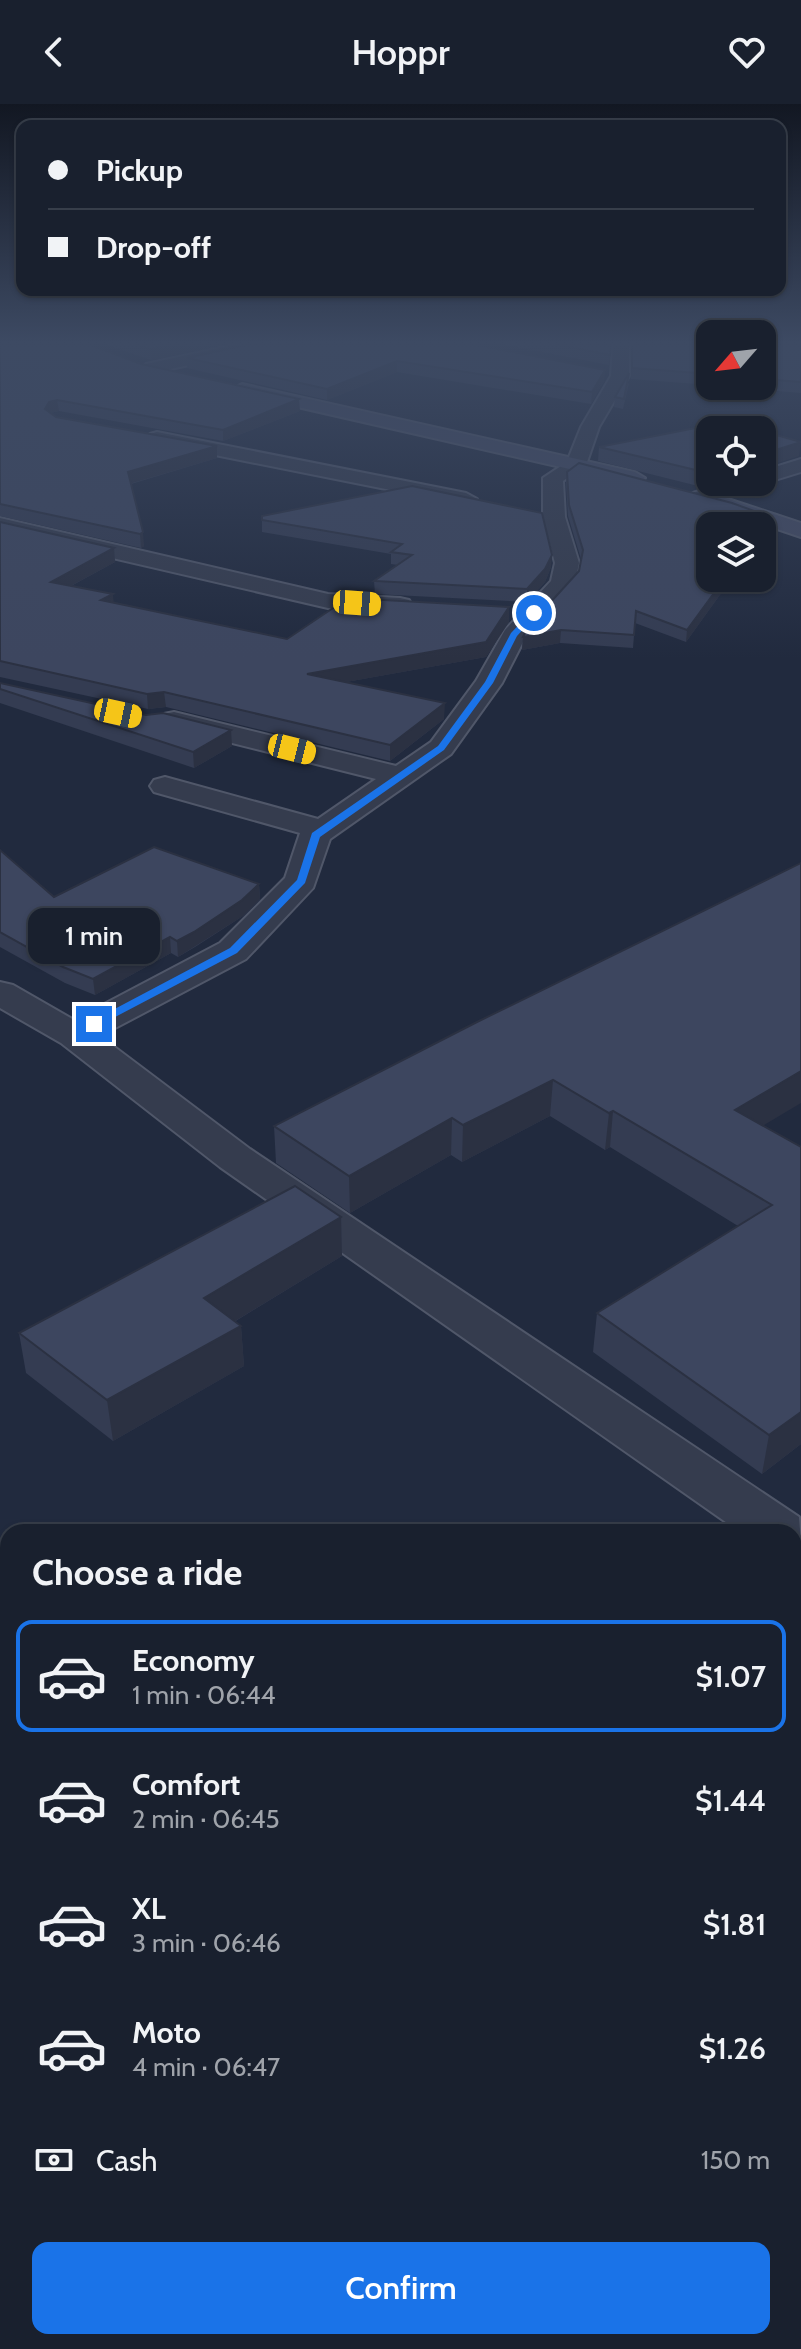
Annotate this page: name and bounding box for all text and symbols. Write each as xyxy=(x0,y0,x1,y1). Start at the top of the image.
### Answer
icon: back xyxy=(32,30,76,74)
text: Hoppr xyxy=(351,30,450,74)
icon: heart xyxy=(725,30,769,74)
text: Pickup xyxy=(96,152,183,189)
text: Drop-off xyxy=(96,229,211,266)
north arrow xyxy=(696,320,776,400)
map controls xyxy=(696,320,776,592)
button: locate xyxy=(696,416,776,496)
button: layers xyxy=(696,512,776,592)
car xyxy=(332,589,382,617)
route start xyxy=(516,595,552,631)
car xyxy=(92,696,144,730)
car xyxy=(266,732,318,766)
callout: 1 min xyxy=(28,908,160,964)
text: 1 min xyxy=(65,920,123,952)
route end xyxy=(76,1006,112,1042)
text: Choose a ride xyxy=(32,1550,242,1594)
icon: car xyxy=(36,1640,108,1712)
text: Economy xyxy=(132,1642,255,1679)
text: $1.07 xyxy=(696,1658,766,1695)
text: 1 min · 06:44 xyxy=(132,1679,275,1711)
icon: car xyxy=(36,1764,108,1836)
text: Comfort xyxy=(132,1766,240,1803)
text: $1.44 xyxy=(695,1782,766,1819)
text: 2 min · 06:45 xyxy=(132,1803,280,1835)
icon: car xyxy=(36,1888,108,1960)
text: XL xyxy=(132,1890,166,1927)
text: $1.81 xyxy=(703,1906,766,1943)
text: 3 min · 06:46 xyxy=(132,1927,281,1959)
icon: car xyxy=(36,2012,108,2084)
text: Moto xyxy=(132,2014,201,2051)
text: $1.26 xyxy=(699,2030,766,2067)
text: 4 min · 06:47 xyxy=(132,2051,280,2083)
icon: cash xyxy=(32,2138,76,2182)
text: Cash xyxy=(96,2142,158,2179)
text: 150 m xyxy=(701,2144,770,2176)
button: Confirm xyxy=(32,2242,770,2334)

